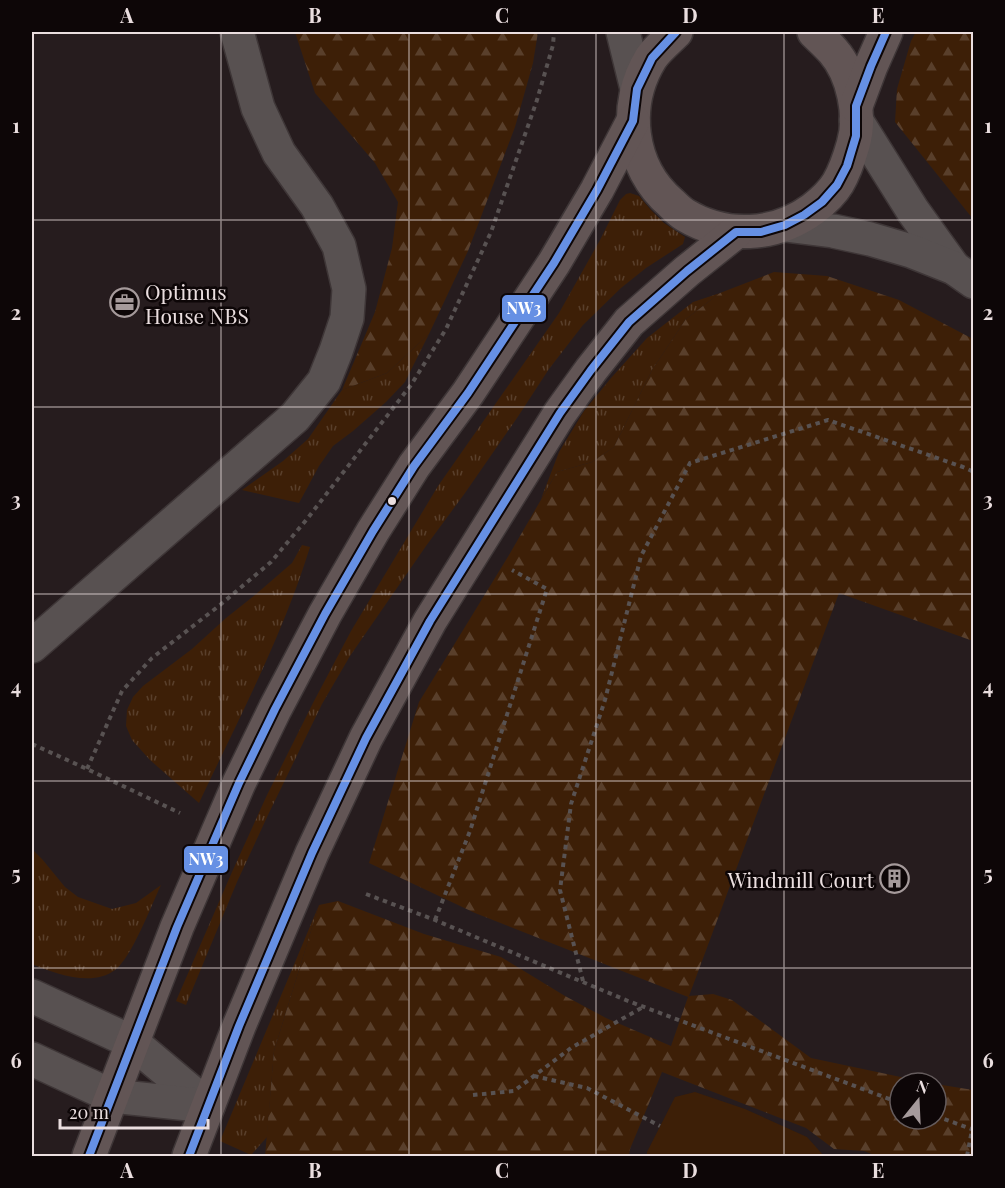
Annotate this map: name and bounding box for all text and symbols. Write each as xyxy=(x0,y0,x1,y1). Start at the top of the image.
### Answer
text: A xyxy=(119,1,134,28)
text: B xyxy=(308,1,322,28)
text: C xyxy=(495,1,509,28)
text: D xyxy=(682,1,698,28)
text: E xyxy=(872,1,884,28)
text: 1 xyxy=(12,111,20,138)
text: 1 xyxy=(984,111,992,138)
place label: Optimus House NBS xyxy=(145,277,249,329)
office icon: Optimus House NBS xyxy=(108,287,140,319)
line badge: NW3 xyxy=(501,294,547,323)
text: NW3 xyxy=(507,297,542,318)
text: 2 xyxy=(11,298,21,325)
text: 2 xyxy=(983,298,993,325)
text: 3 xyxy=(11,485,21,512)
text: 3 xyxy=(983,485,993,512)
unlabelled marker xyxy=(386,495,398,507)
text: 4 xyxy=(11,672,21,699)
text: 4 xyxy=(983,672,993,699)
line badge: NW3 xyxy=(183,845,229,874)
text: NW3 xyxy=(189,848,224,869)
text: 5 xyxy=(11,859,21,886)
text: 5 xyxy=(983,859,993,886)
building icon: Windmill Court xyxy=(879,863,911,895)
place label: Windmill Court xyxy=(727,865,875,893)
text: 6 xyxy=(10,1046,22,1073)
text: 6 xyxy=(982,1046,994,1073)
north arrow xyxy=(888,1071,948,1131)
text: N xyxy=(914,1074,932,1098)
scale bar xyxy=(60,1092,208,1130)
text: 20 m xyxy=(69,1100,109,1124)
text: A xyxy=(119,1156,134,1183)
text: B xyxy=(308,1156,322,1183)
text: C xyxy=(495,1156,509,1183)
text: D xyxy=(682,1156,698,1183)
text: E xyxy=(872,1156,884,1183)

